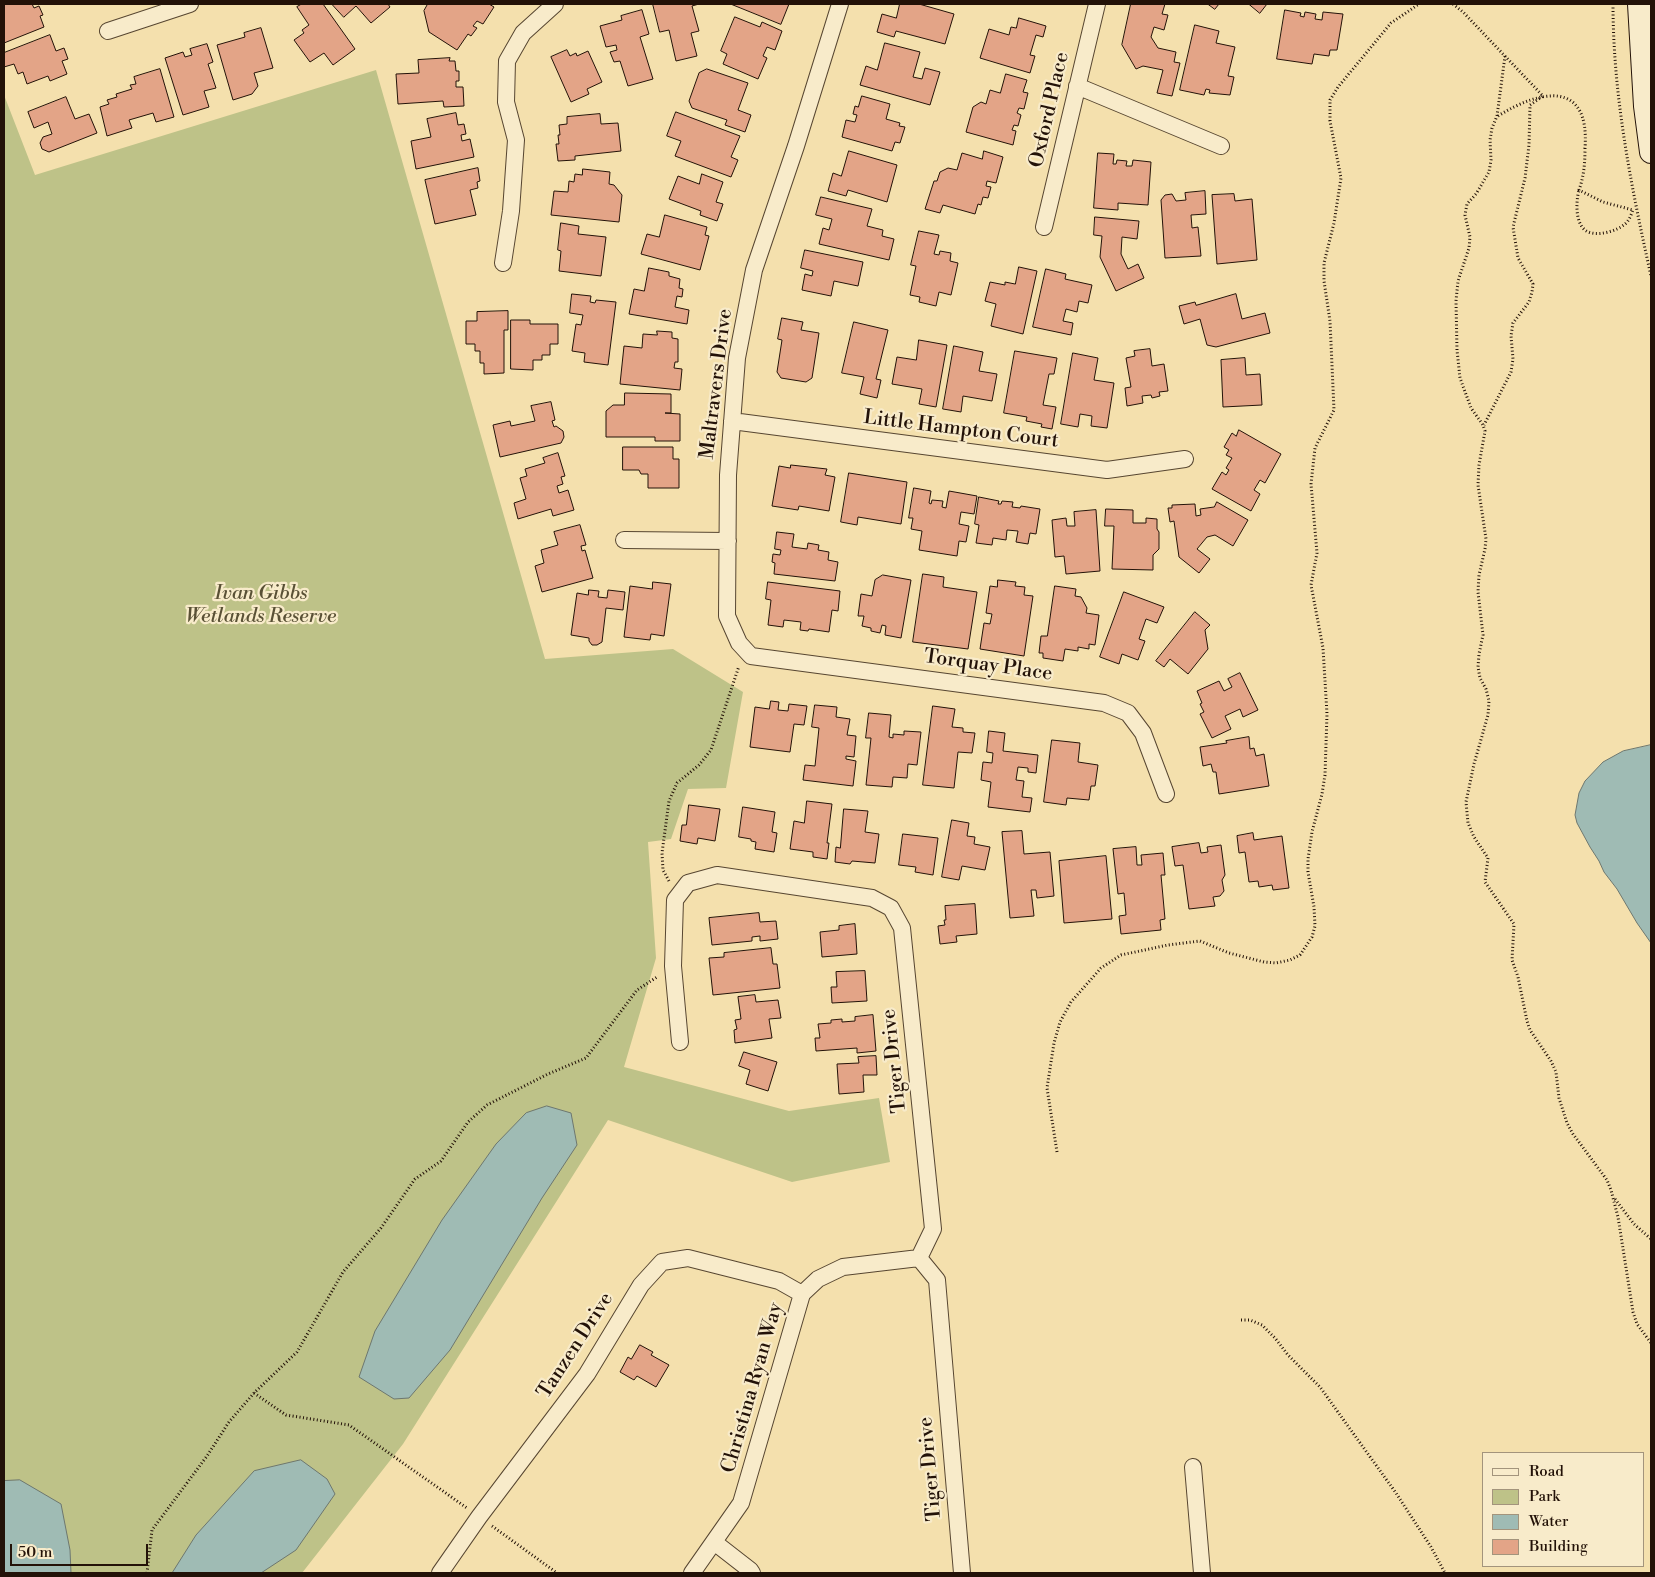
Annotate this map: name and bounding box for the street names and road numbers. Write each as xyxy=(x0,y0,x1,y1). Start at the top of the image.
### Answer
street label: Oxford Place xyxy=(1025,50,1075,170)
street label: Maltravers Drive xyxy=(696,307,738,461)
street label: Little Hampton Court xyxy=(862,406,1060,454)
street label: Torquay Place xyxy=(922,645,1054,687)
street label: Tiger Drive xyxy=(878,1008,912,1114)
street label: Tanzen Drive xyxy=(533,1288,619,1404)
street label: Christina Ryan Way xyxy=(717,1300,789,1476)
street label: Tiger Drive xyxy=(914,1416,948,1522)

